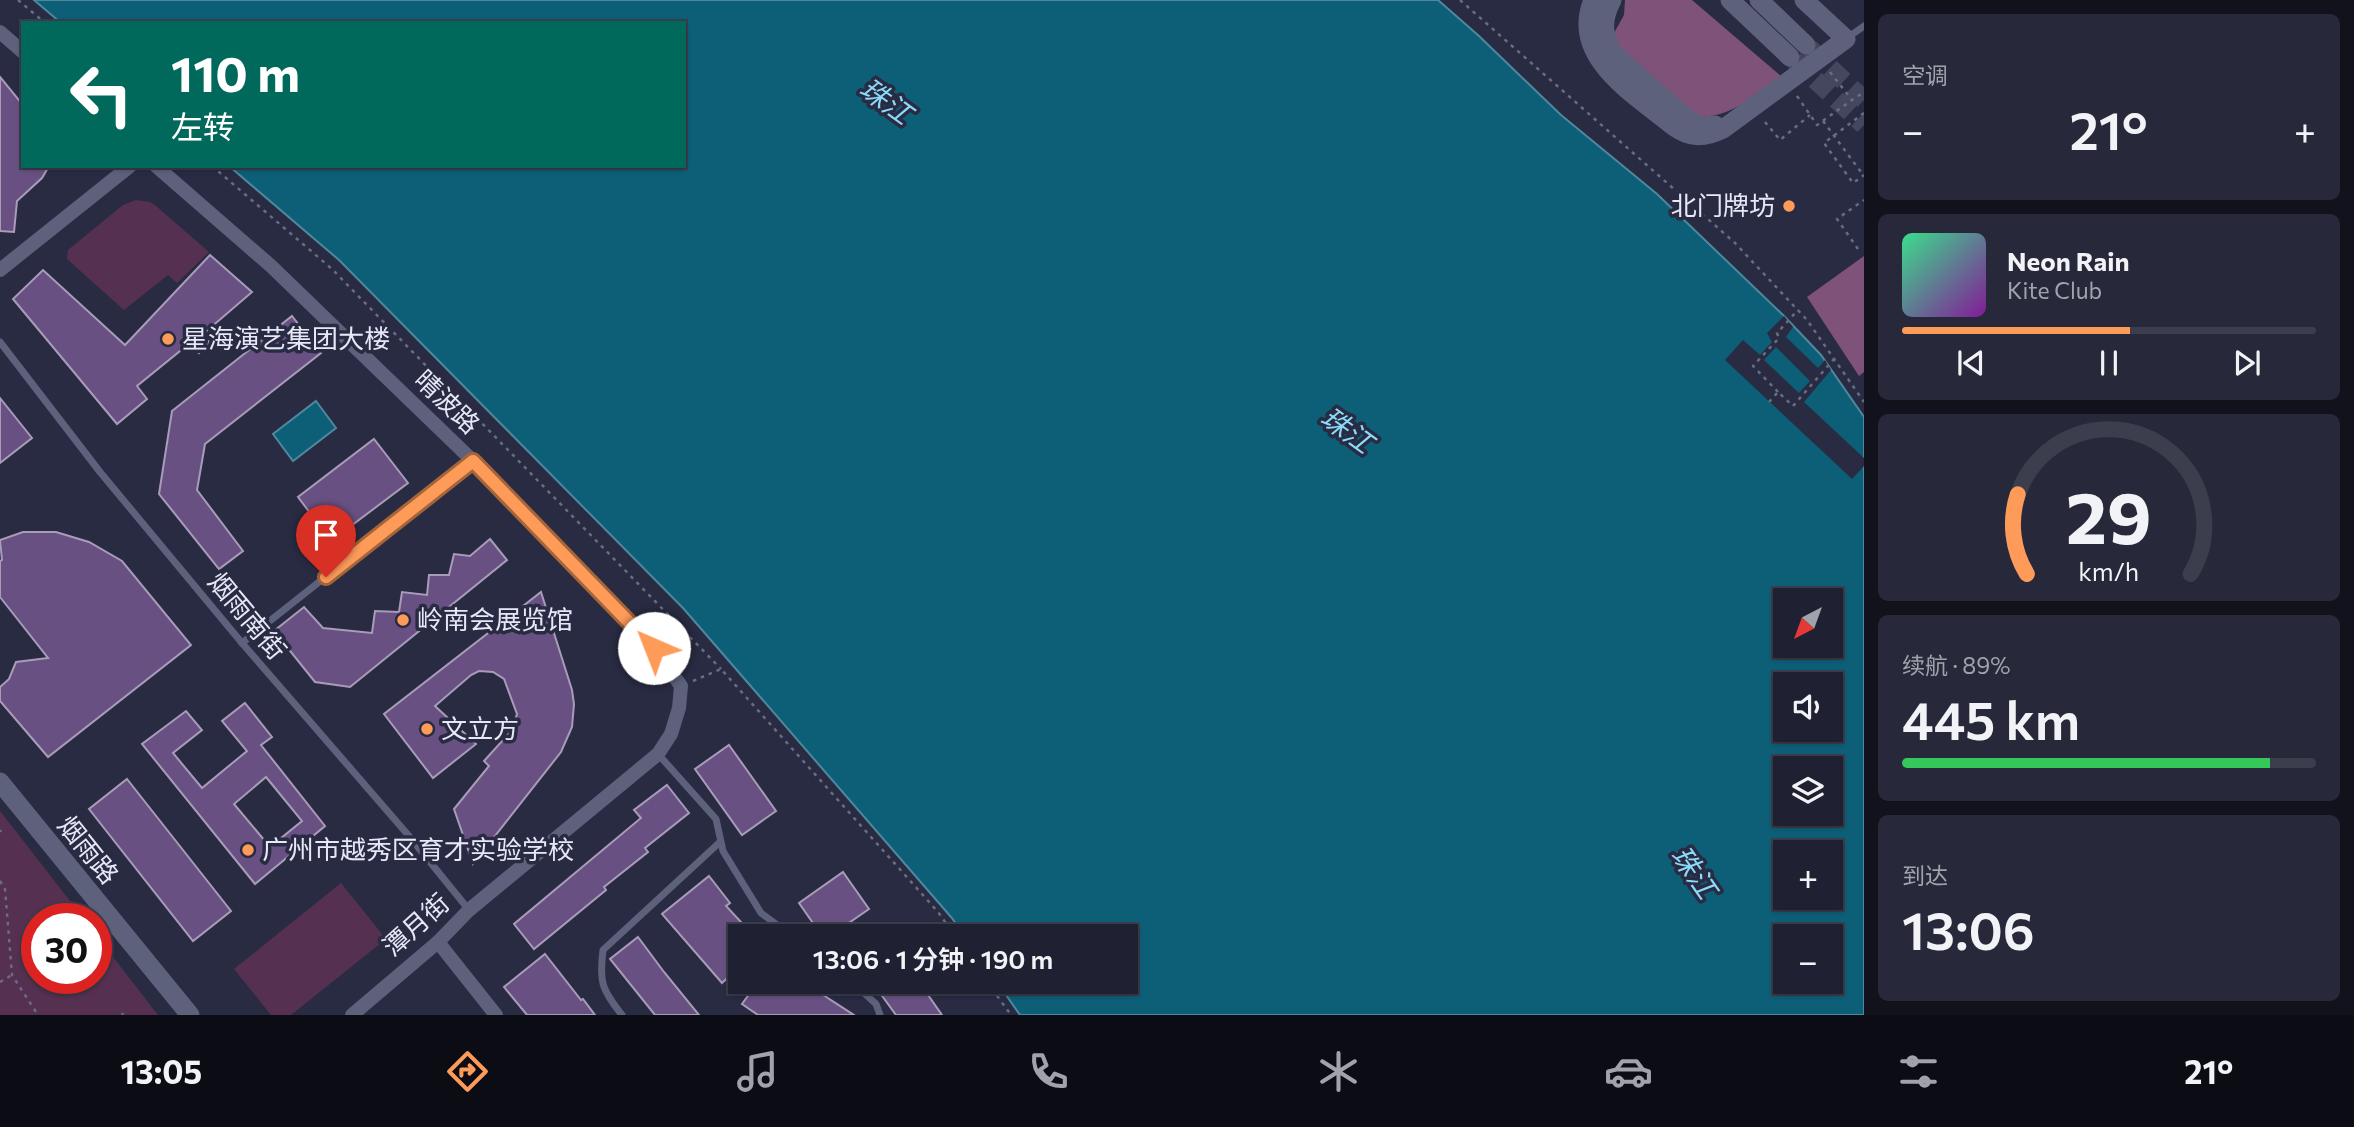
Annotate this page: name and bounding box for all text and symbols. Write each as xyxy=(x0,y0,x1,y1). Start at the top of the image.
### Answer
text: 110 m xyxy=(171,42,300,102)
icon: left xyxy=(56,49,147,140)
text: 空调 xyxy=(1902,61,1948,89)
water label: 珠江 xyxy=(854,70,922,132)
text: 21° xyxy=(2069,97,2148,161)
text: 左转 xyxy=(171,106,235,146)
text: − xyxy=(1902,106,1924,153)
text: + xyxy=(2294,106,2316,153)
place label: 北门牌坊 xyxy=(1671,189,1775,220)
marker: 北门牌坊 xyxy=(1781,198,1797,214)
text: Neon Rain xyxy=(2007,245,2130,276)
text: Kite Club xyxy=(2007,276,2102,304)
place label: 星海演艺集团大楼 xyxy=(182,322,390,353)
marker: 星海演艺集团大楼 xyxy=(160,331,176,347)
icon: previous xyxy=(1952,344,1990,382)
icon: pause xyxy=(2090,344,2128,382)
icon: next xyxy=(2228,344,2266,382)
street label: 晴波路 xyxy=(409,363,487,439)
water label: 珠江 xyxy=(1315,399,1383,461)
text: 29 xyxy=(2066,470,2152,559)
pin xyxy=(296,505,356,577)
icon: arrive xyxy=(307,516,345,554)
text: km/h xyxy=(2079,555,2139,585)
street label: 烟雨南街 xyxy=(203,565,293,665)
north arrow xyxy=(1773,588,1843,658)
map controls xyxy=(1773,588,1843,994)
place label: 岭南会展览馆 xyxy=(417,603,573,634)
position arrow xyxy=(617,611,691,685)
marker: 岭南会展览馆 xyxy=(395,612,411,628)
text: 续航 · 89% xyxy=(1902,651,2010,679)
button: sound xyxy=(1773,672,1843,742)
text: 445 km xyxy=(1902,687,2080,751)
place label: 文立方 xyxy=(441,712,519,743)
marker: 文立方 xyxy=(419,721,435,737)
button: layers xyxy=(1773,756,1843,826)
street label: 烟雨路 xyxy=(53,809,126,889)
place label: 广州市越秀区育才实验学校 xyxy=(262,833,574,864)
water label: 珠江 xyxy=(1665,839,1727,907)
button: + xyxy=(1773,840,1843,910)
marker: 广州市越秀区育才实验学校 xyxy=(240,842,256,858)
text: 到达 xyxy=(1902,861,1948,889)
street label: 潭月街 xyxy=(376,886,454,962)
text: 13:06 xyxy=(1902,897,2035,961)
speed limit sign: 30 xyxy=(21,903,112,994)
button: − xyxy=(1773,924,1843,994)
text: 13:06 · 1 分钟 · 190 m xyxy=(813,943,1053,974)
icon: directions xyxy=(443,1047,492,1096)
icon: music xyxy=(733,1047,782,1096)
icon: phone xyxy=(1024,1047,1073,1096)
icon: climate xyxy=(1314,1047,1363,1096)
icon: car xyxy=(1604,1047,1653,1096)
icon: filters xyxy=(1894,1047,1943,1096)
text: 13:05 xyxy=(121,1051,202,1091)
text: 21° xyxy=(2184,1051,2233,1091)

